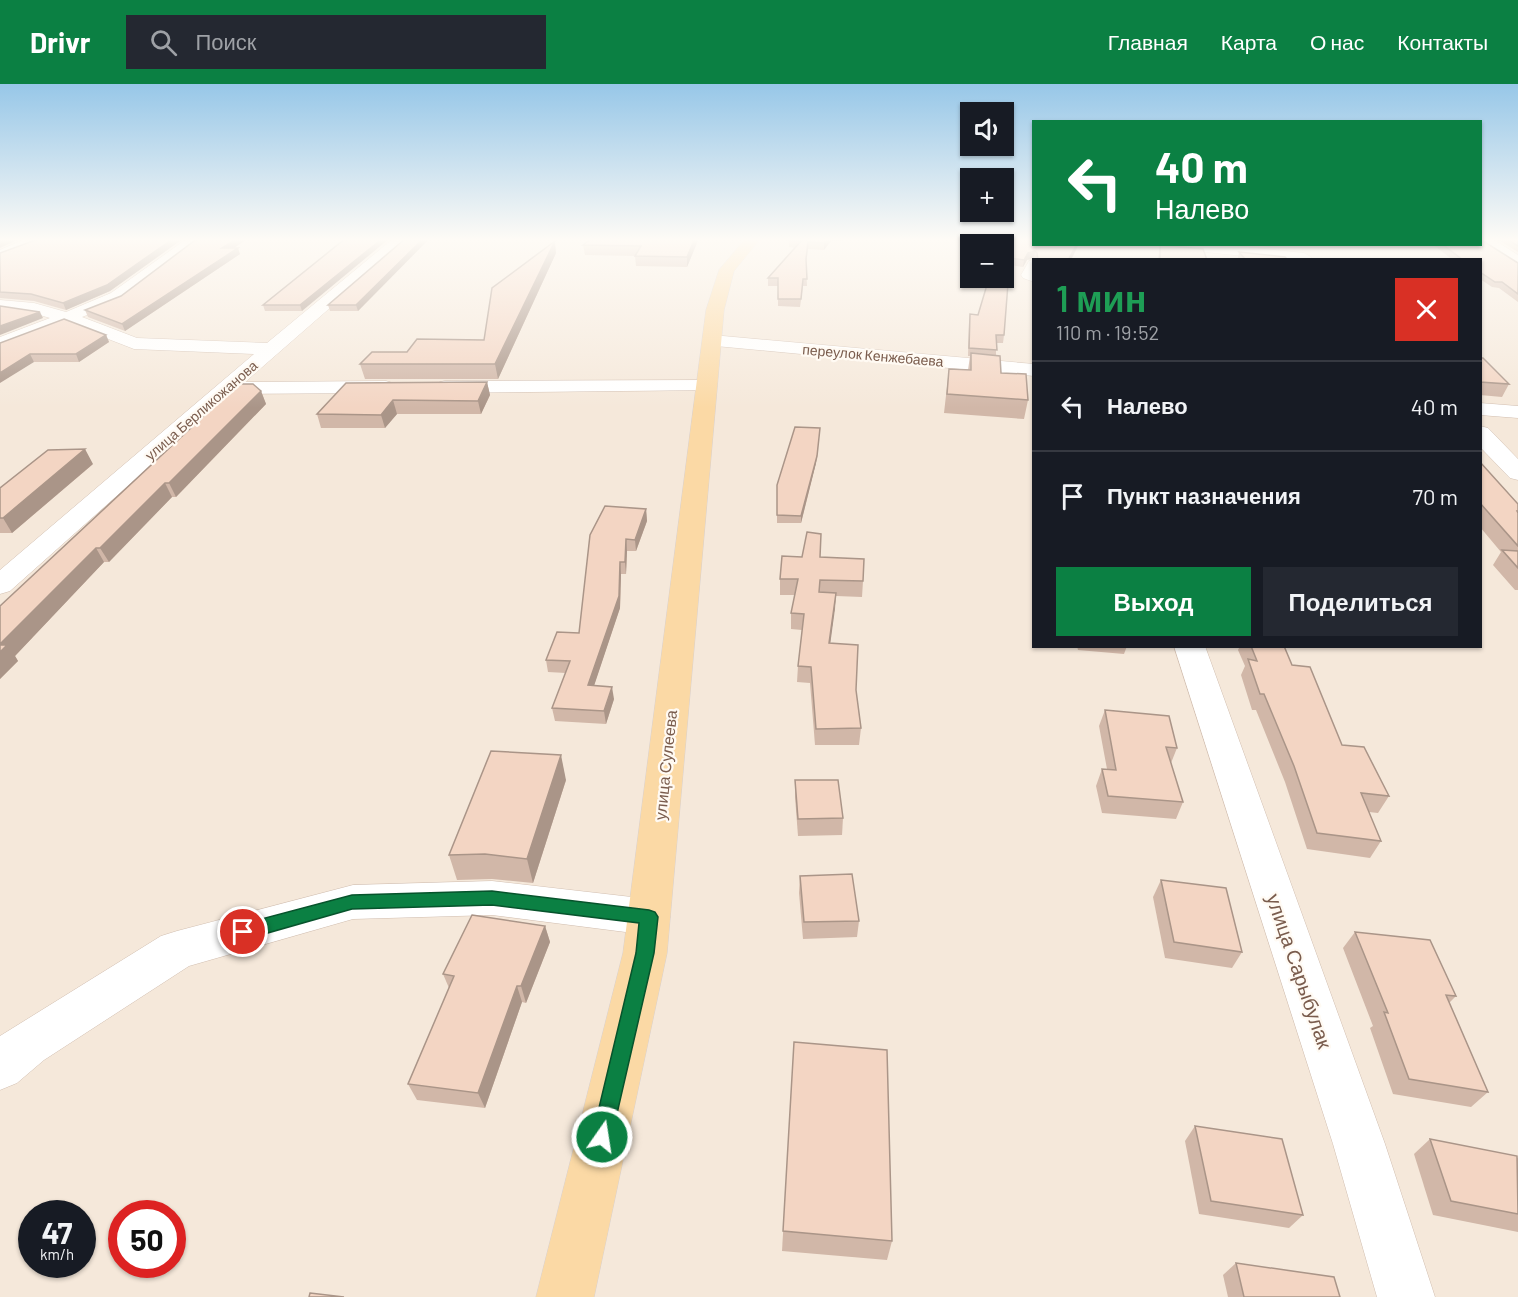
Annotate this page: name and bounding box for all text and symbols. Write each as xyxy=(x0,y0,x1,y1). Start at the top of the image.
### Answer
search box xyxy=(126,15,546,69)
text: Drivr xyxy=(30,25,90,59)
icon: search xyxy=(147,26,180,59)
text: Поиск xyxy=(195,28,256,54)
text: Главная xyxy=(1108,29,1188,54)
text: Карта xyxy=(1221,29,1277,54)
text: О нас xyxy=(1310,29,1364,54)
text: Контакты xyxy=(1397,29,1488,54)
map controls xyxy=(960,102,1014,288)
button: sound xyxy=(960,102,1014,156)
text: 40 m xyxy=(1155,141,1248,191)
icon: left xyxy=(1056,144,1134,222)
button: + xyxy=(960,168,1014,222)
text: Налево xyxy=(1155,192,1249,224)
button: − xyxy=(960,234,1014,288)
text: 1 мин xyxy=(1056,276,1146,319)
button: close xyxy=(1395,278,1458,341)
text: 110 m · 19:52 xyxy=(1056,320,1159,344)
street label: переулок Кенжебаева xyxy=(802,340,944,370)
street label: улица Берликожанова xyxy=(141,356,261,463)
icon: left xyxy=(1056,390,1089,423)
text: Налево xyxy=(1107,392,1188,418)
text: 40 m xyxy=(1411,393,1458,419)
icon: arrive xyxy=(1056,480,1089,513)
text: Пункт назначения xyxy=(1107,482,1301,508)
text: 70 m xyxy=(1413,483,1458,509)
button: Выход xyxy=(1056,567,1251,636)
button: Поделиться xyxy=(1263,567,1458,636)
street label: улица Сулеева xyxy=(650,709,680,821)
street label: улица Сарыбулак xyxy=(1262,890,1338,1052)
pin xyxy=(217,906,268,957)
icon: arrive xyxy=(226,915,259,948)
position arrow xyxy=(570,1105,634,1169)
speed limit sign: 50 xyxy=(108,1200,186,1278)
text: 47 xyxy=(42,1214,72,1250)
text: km/h xyxy=(40,1245,74,1263)

